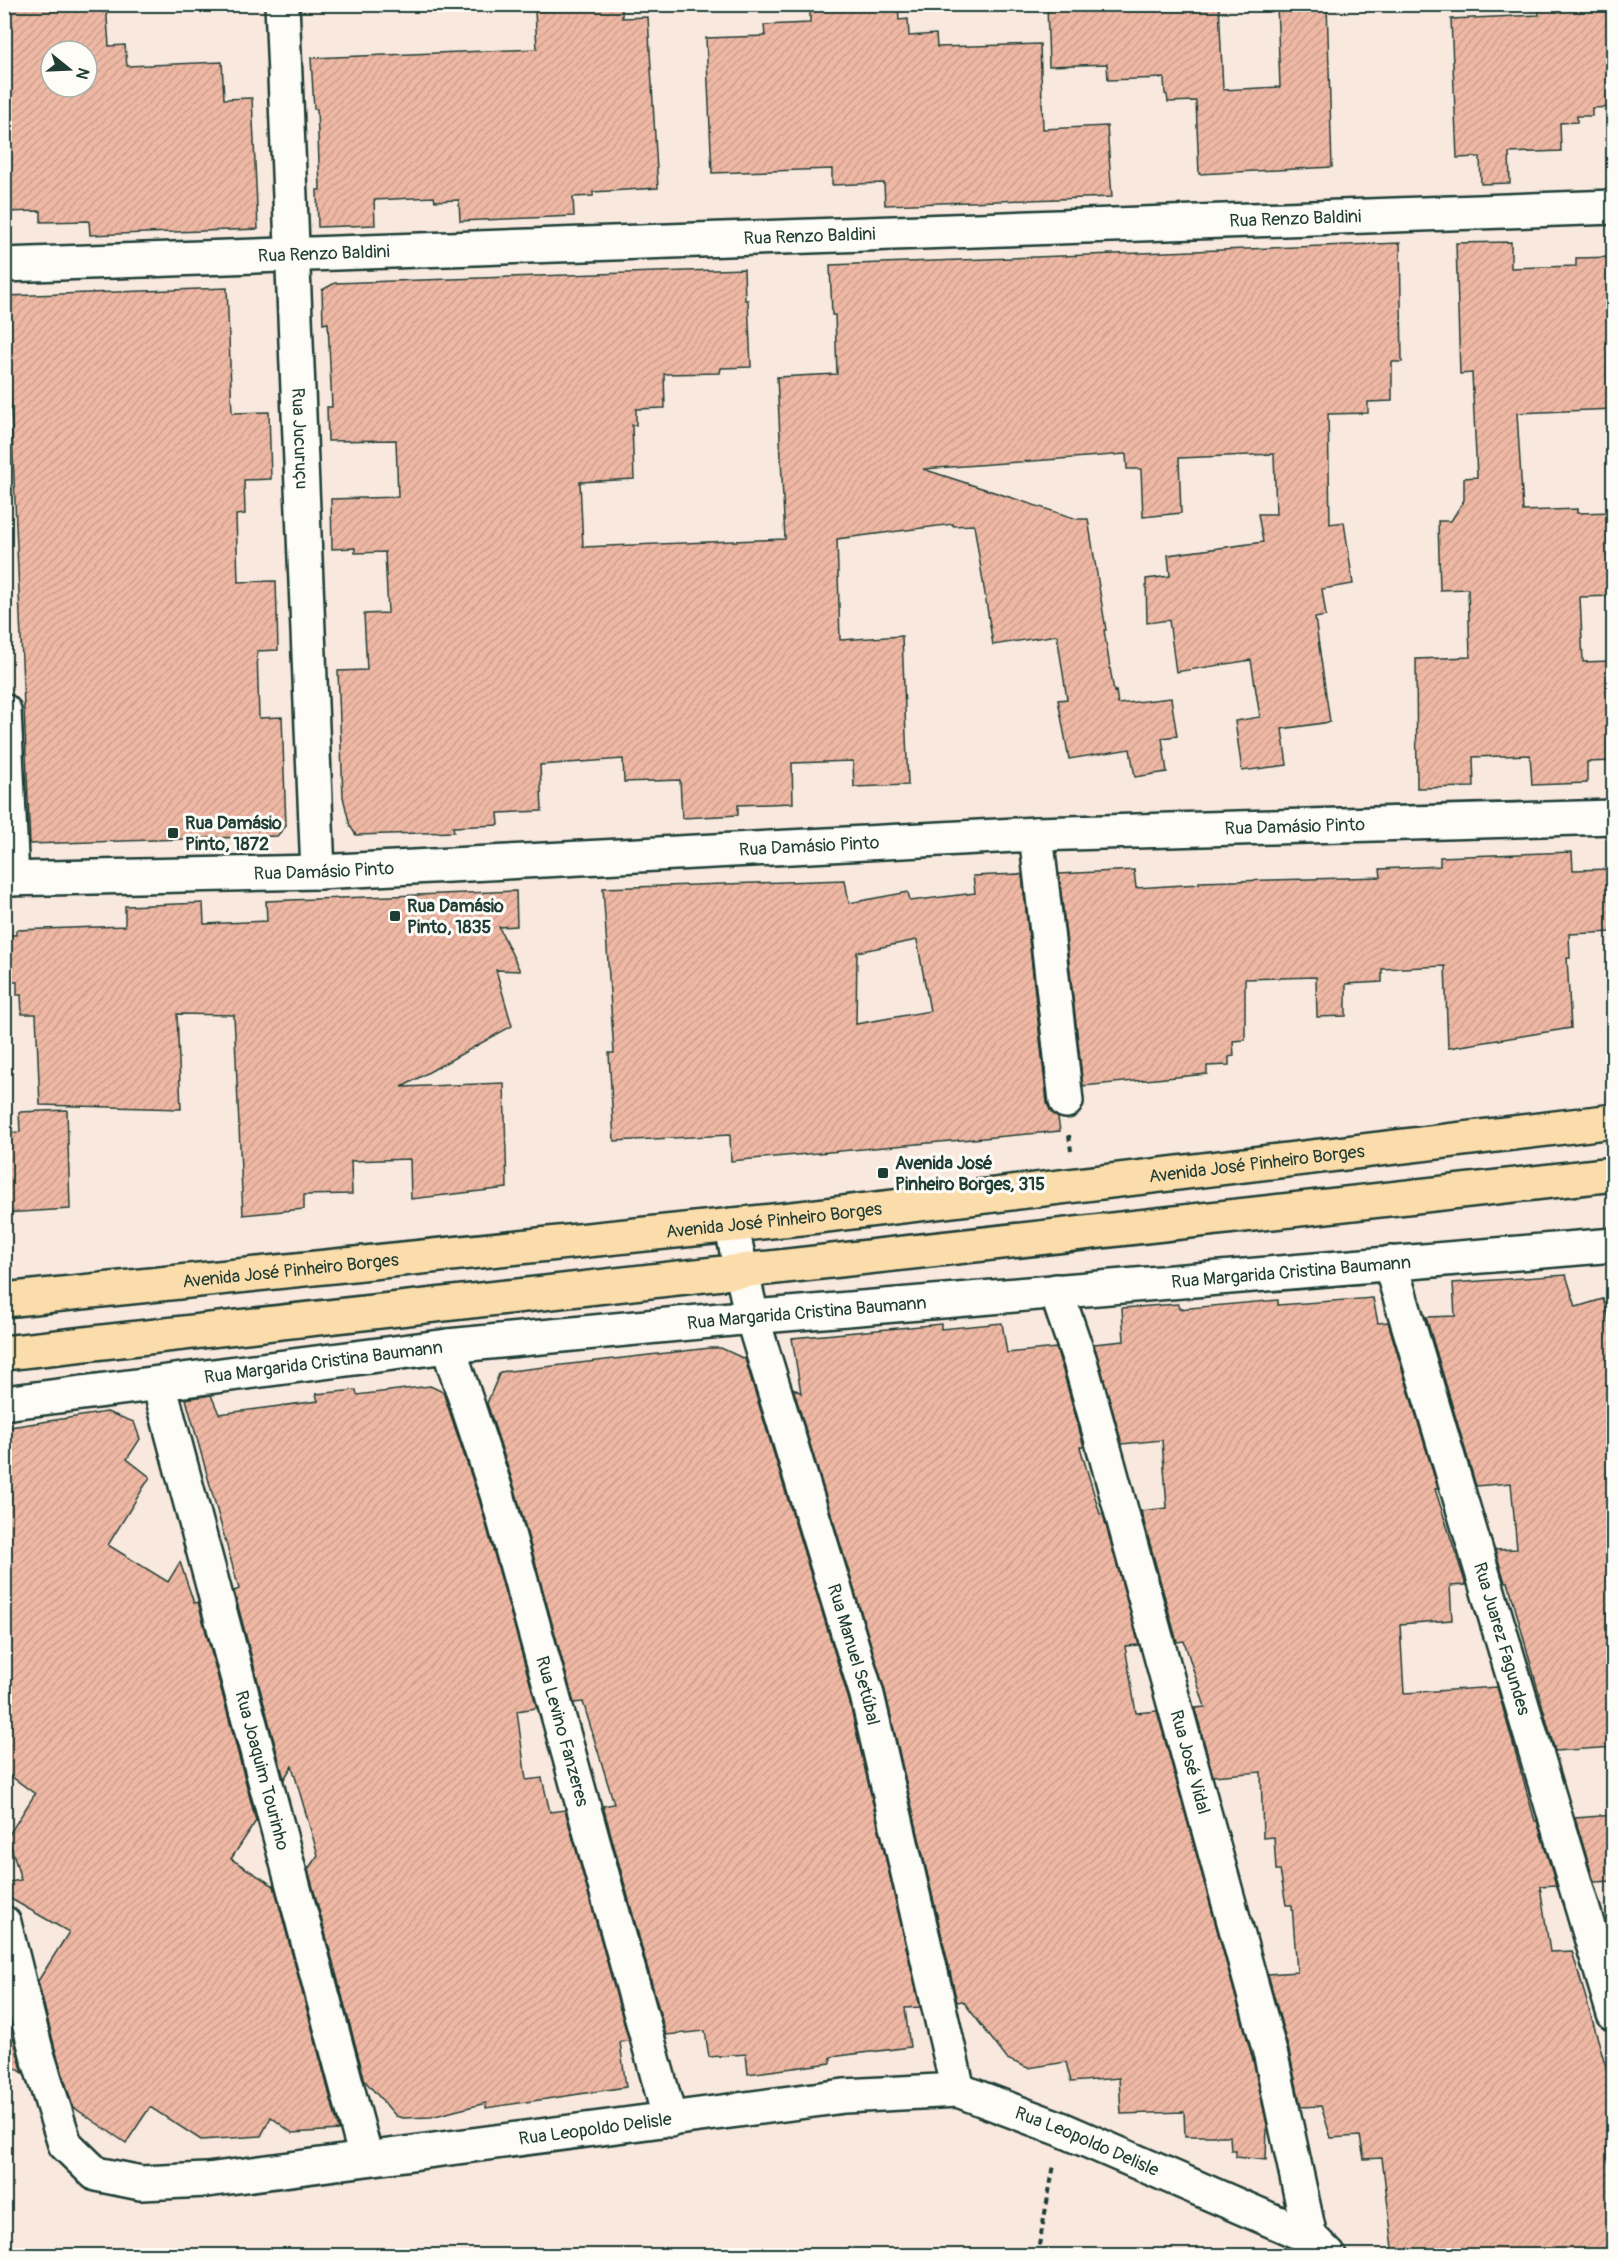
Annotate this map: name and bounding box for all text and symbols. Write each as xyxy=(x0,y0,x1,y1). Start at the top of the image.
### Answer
north arrow xyxy=(39,39,99,99)
text: N xyxy=(71,65,93,82)
street label: Rua Renzo Baldini xyxy=(1229,205,1362,232)
street label: Rua Renzo Baldini xyxy=(743,222,876,250)
street label: Rua Renzo Baldini xyxy=(257,240,390,267)
street label: Rua Jucuruçu xyxy=(286,387,314,490)
place label: Rua Damásio Pinto, 1872 xyxy=(185,812,282,856)
street label: Rua Damásio Pinto xyxy=(1224,813,1366,840)
marker: Rua Damásio Pinto, 1872 xyxy=(166,826,180,840)
street label: Rua Damásio Pinto xyxy=(738,831,880,861)
street label: Rua Damásio Pinto xyxy=(253,856,395,885)
place label: Rua Damásio Pinto, 1835 xyxy=(407,895,504,939)
marker: Rua Damásio Pinto, 1835 xyxy=(388,909,402,923)
street label: Avenida José Pinheiro Borges xyxy=(1147,1139,1366,1188)
place label: Avenida José Pinheiro Borges, 315 xyxy=(895,1152,1045,1196)
marker: Avenida José Pinheiro Borges, 315 xyxy=(876,1166,890,1180)
street label: Avenida José Pinheiro Borges xyxy=(665,1197,883,1243)
street label: Avenida José Pinheiro Borges xyxy=(181,1248,400,1293)
street label: Rua Margarida Cristina Baumann xyxy=(1170,1251,1412,1293)
street label: Rua Margarida Cristina Baumann xyxy=(686,1291,927,1335)
street label: Rua Margarida Cristina Baumann xyxy=(203,1335,444,1389)
street label: Rua Juarez Fagundes xyxy=(1468,1559,1536,1718)
street label: Rua Manuel Setúbal xyxy=(822,1581,885,1728)
street label: Rua Levino Fanzeres xyxy=(531,1653,594,1809)
street label: Rua Joaquim Tourinho xyxy=(230,1688,295,1853)
street label: Rua José Vidal xyxy=(1165,1707,1216,1817)
street label: Rua Leopoldo Delisle xyxy=(1012,2101,1163,2182)
street label: Rua Leopoldo Delisle xyxy=(517,2107,673,2150)

